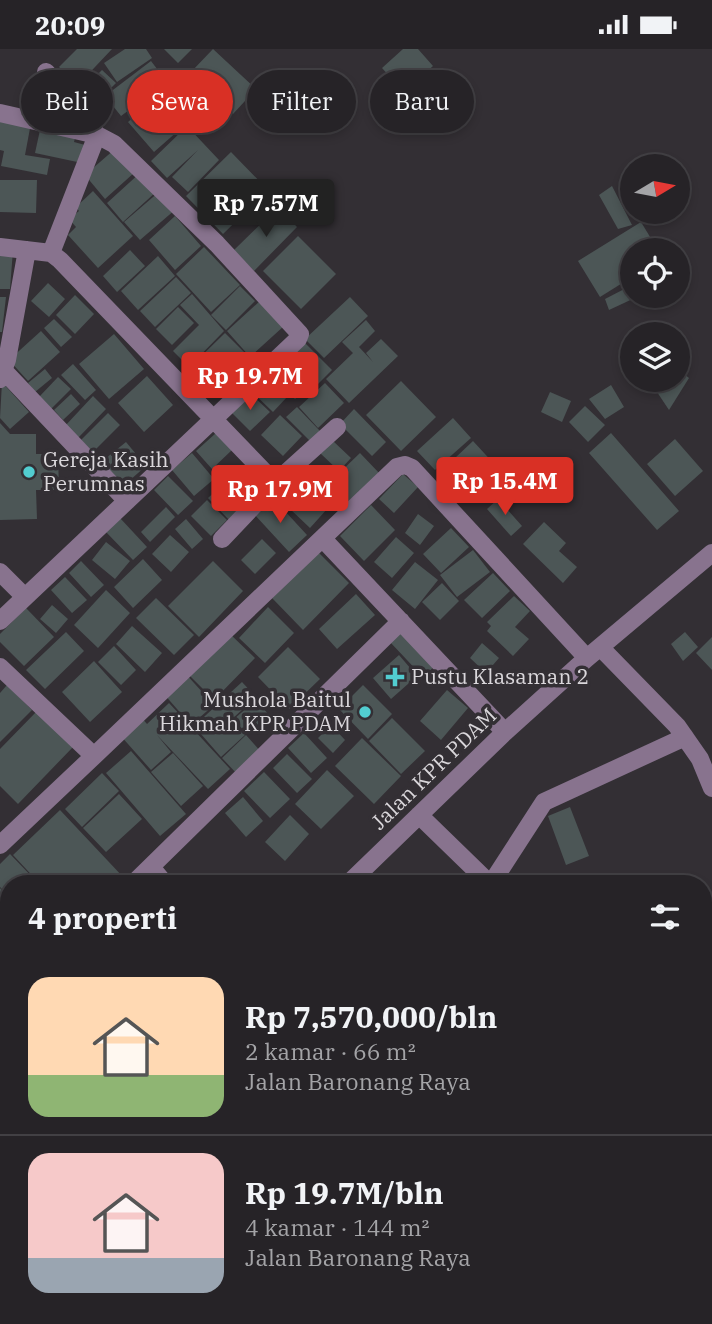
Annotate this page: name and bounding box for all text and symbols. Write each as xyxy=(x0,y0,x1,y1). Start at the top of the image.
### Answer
text: 20:09 xyxy=(35,8,105,42)
chip: Beli xyxy=(21,70,113,133)
chip: Sewa xyxy=(127,70,233,133)
chip: Filter xyxy=(247,70,356,133)
chip: Baru xyxy=(370,70,474,133)
north arrow xyxy=(620,154,690,224)
map controls xyxy=(620,154,690,392)
pin: Rp 7.57M xyxy=(194,179,338,239)
text: Rp 7.57M xyxy=(213,187,319,217)
button: locate xyxy=(620,238,690,308)
button: layers xyxy=(620,322,690,392)
pin: Rp 19.7M xyxy=(178,353,322,412)
text: Rp 19.7M xyxy=(197,360,303,390)
place label: Gereja Kasih Perumnas xyxy=(43,445,169,497)
pin: Rp 15.4M xyxy=(433,457,577,517)
marker: Gereja Kasih Perumnas xyxy=(21,464,37,480)
pin: Rp 17.9M xyxy=(208,465,352,525)
text: Rp 15.4M xyxy=(452,465,558,495)
text: Rp 17.9M xyxy=(227,473,333,503)
place label: Pustu Klasaman 2 xyxy=(411,662,589,690)
marker: Pustu Klasaman 2 xyxy=(385,667,405,687)
place label: Mushola Baitul Hikmah KPR PDAM xyxy=(159,685,351,737)
street label: Jalan KPR PDAM xyxy=(365,701,502,835)
marker: Mushola Baitul Hikmah KPR PDAM xyxy=(357,704,373,720)
text: 4 properti xyxy=(28,898,177,937)
icon: filters xyxy=(646,898,684,936)
text: Rp 7,570,000/bln xyxy=(245,997,497,1036)
icon: home xyxy=(84,1005,168,1089)
text: 2 kamar · 66 m² xyxy=(245,1036,416,1066)
text: Jalan Baronang Raya xyxy=(245,1066,471,1096)
text: Rp 19.7M/bln xyxy=(245,1173,444,1212)
icon: home xyxy=(84,1181,168,1265)
text: 4 kamar · 144 m² xyxy=(245,1212,430,1242)
text: Jalan Baronang Raya xyxy=(245,1242,471,1272)

